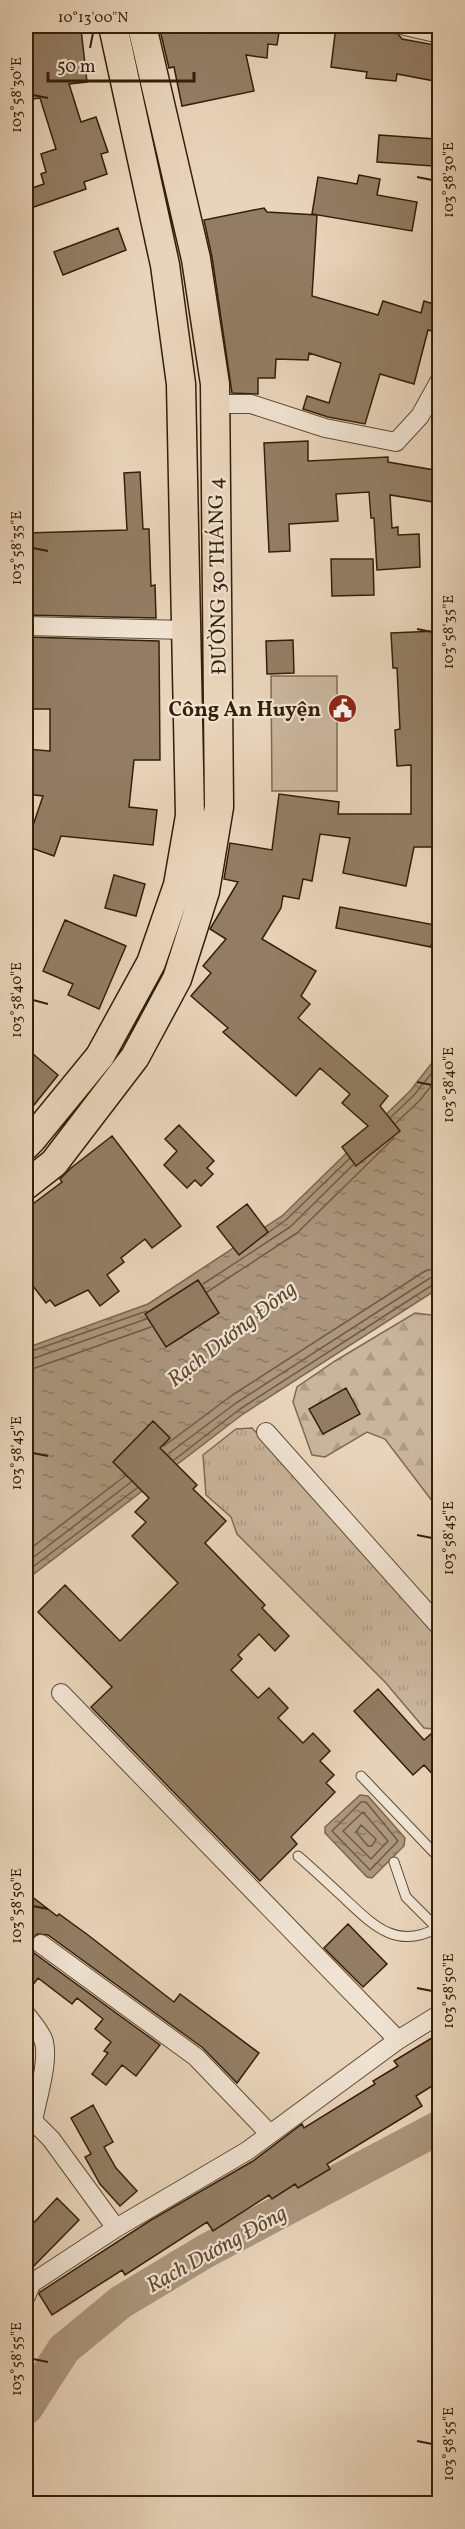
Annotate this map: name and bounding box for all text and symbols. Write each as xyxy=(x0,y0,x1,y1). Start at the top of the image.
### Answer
text: 10°13'00"N xyxy=(58,8,128,29)
scale bar xyxy=(48,45,194,83)
text: 50 m xyxy=(57,55,96,80)
text: 103°58'30"E xyxy=(7,57,28,133)
text: 103°58'30"E xyxy=(439,142,460,218)
street label: ĐƯỜNG 30 THÁNG 4 xyxy=(202,477,235,675)
text: 103°58'35"E xyxy=(7,511,28,585)
text: 103°58'35"E xyxy=(439,595,460,669)
public building icon: Công An Huyện xyxy=(326,693,358,725)
place label: Công An Huyện xyxy=(169,696,321,725)
text: 103°58'40"E xyxy=(7,962,28,1038)
text: 103°58'40"E xyxy=(439,1047,460,1123)
water label: Rạch Dương Đông xyxy=(161,1274,304,1395)
text: 103°58'45"E xyxy=(7,1416,28,1490)
text: 103°58'45"E xyxy=(439,1501,460,1575)
text: 103°58'50"E xyxy=(7,1868,28,1944)
text: 103°58'50"E xyxy=(439,1953,460,2029)
water label: Rạch Dương Đông xyxy=(141,2199,293,2302)
text: 103°58'55"E xyxy=(7,2322,28,2396)
text: 103°58'55"E xyxy=(439,2407,460,2481)

